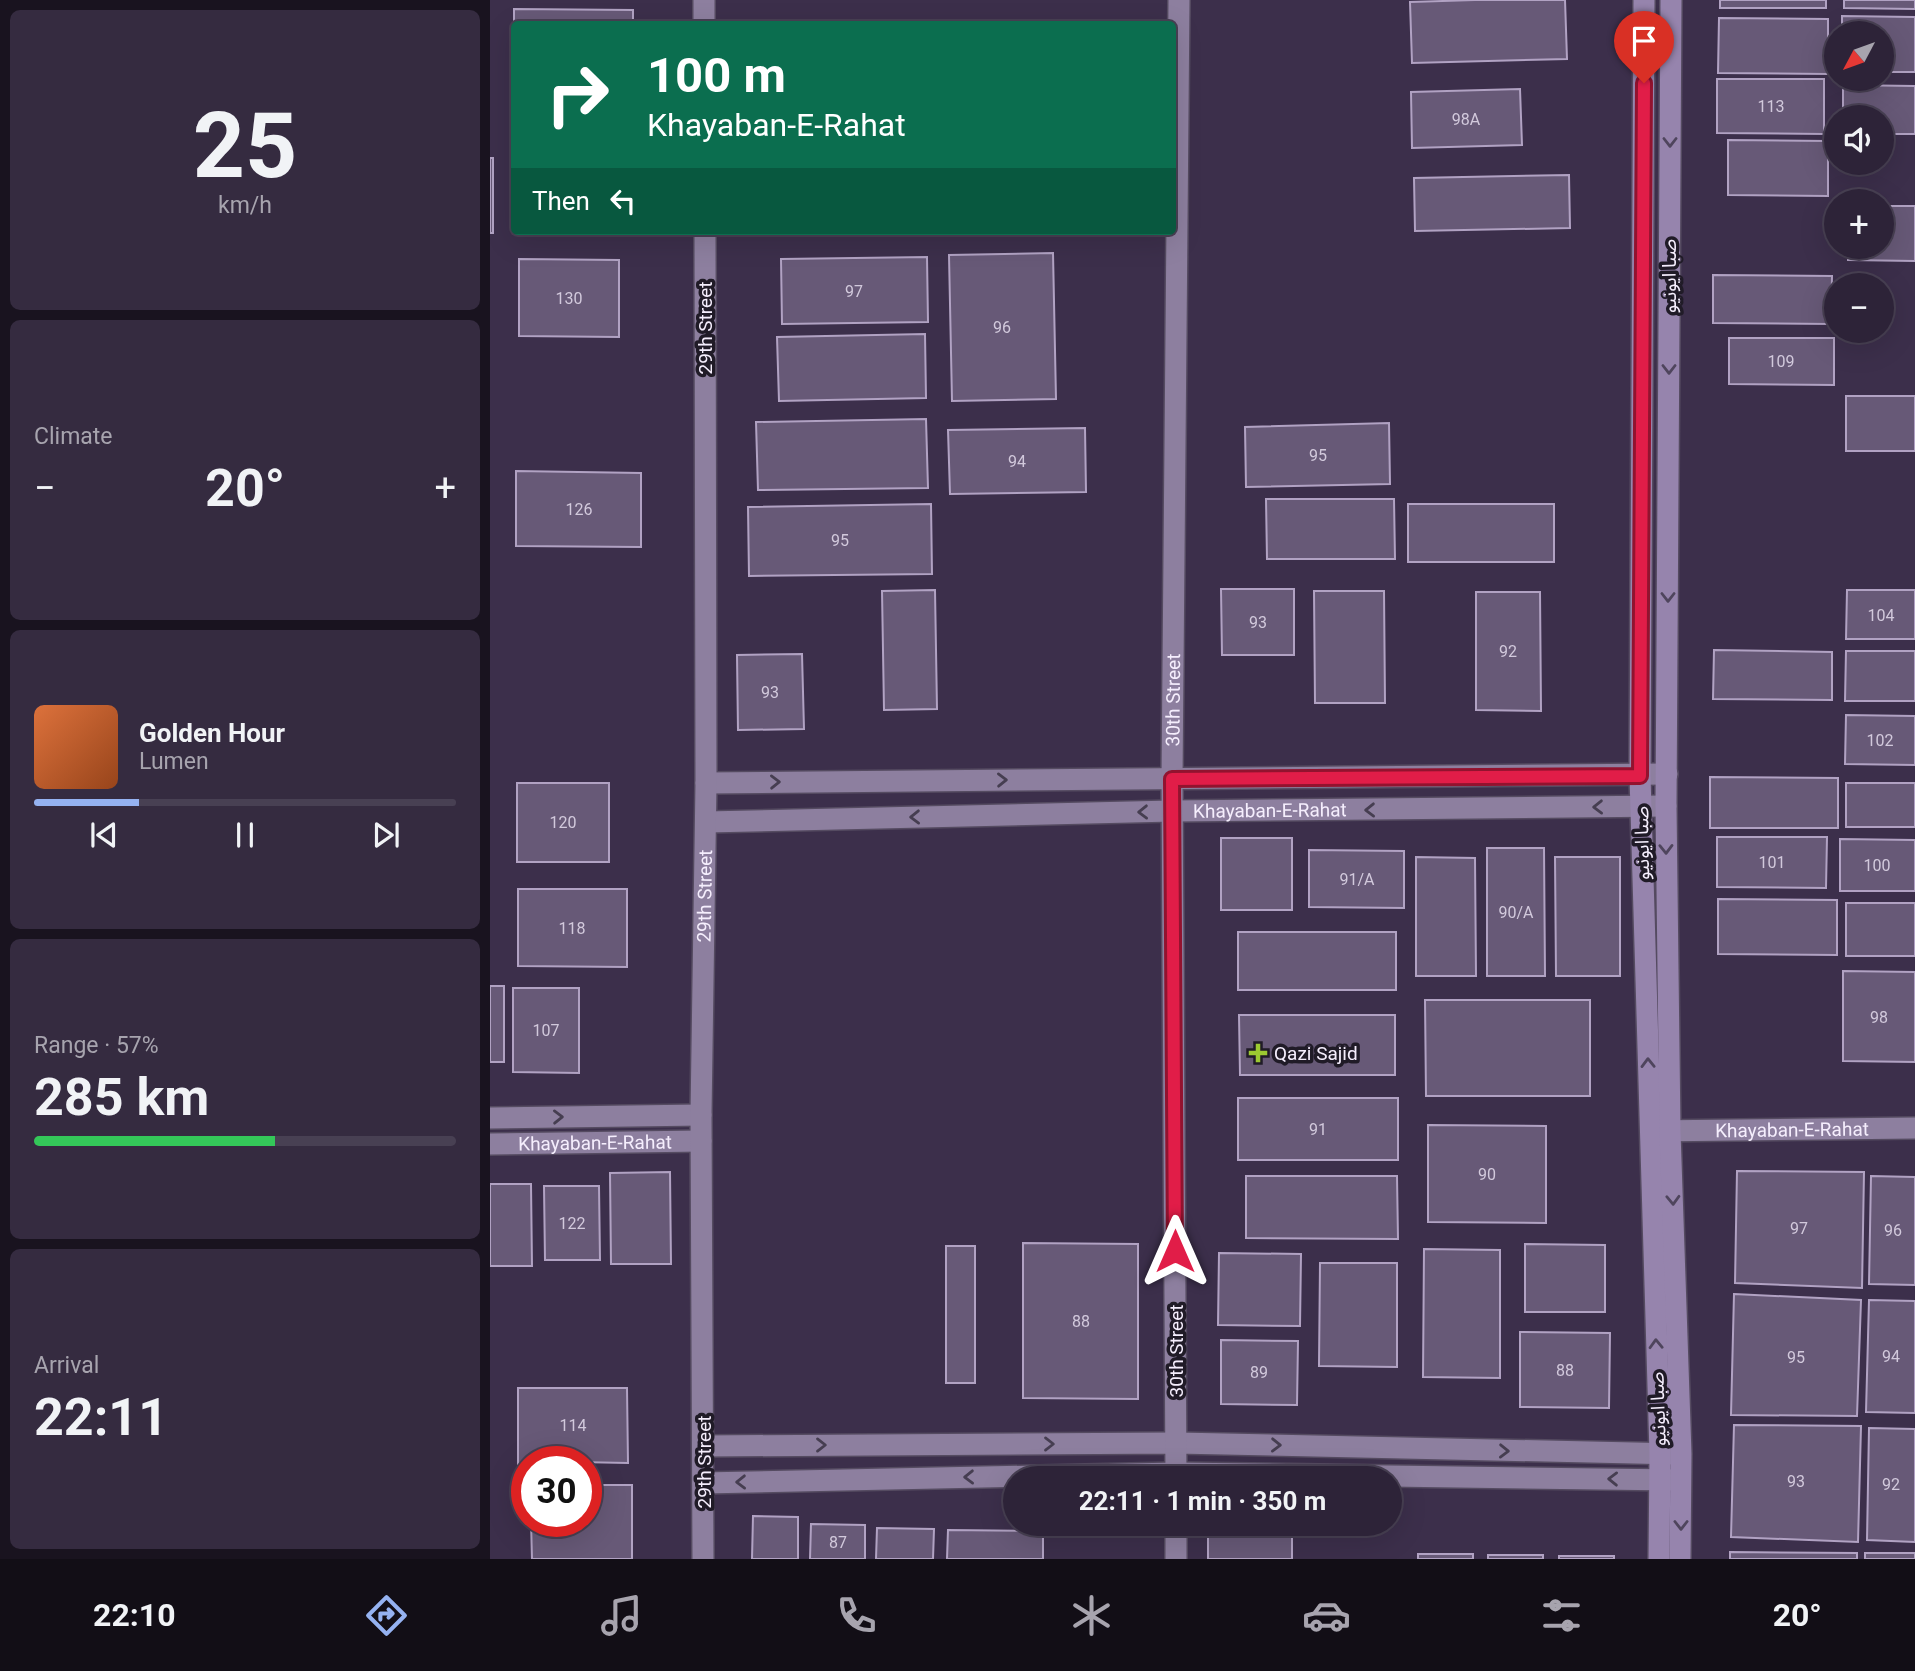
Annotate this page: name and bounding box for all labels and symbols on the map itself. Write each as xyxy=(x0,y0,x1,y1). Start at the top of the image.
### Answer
pin xyxy=(1614,11,1674,83)
north arrow xyxy=(1824,21,1894,91)
house number: 113 xyxy=(1758,97,1784,116)
house number: 98A xyxy=(1452,110,1481,129)
one-way arrow xyxy=(1662,137,1678,147)
street label: صبا ایونیو xyxy=(1658,239,1681,313)
street label: 29th Street xyxy=(694,282,717,374)
house number: 97 xyxy=(845,282,863,301)
house number: 130 xyxy=(556,289,582,308)
house number: 96 xyxy=(993,318,1011,337)
house number: 109 xyxy=(1768,352,1794,371)
one-way arrow xyxy=(1661,364,1677,375)
house number: 95 xyxy=(1309,446,1327,465)
house number: 94 xyxy=(1008,452,1026,471)
house number: 126 xyxy=(566,500,592,519)
house number: 95 xyxy=(831,531,849,550)
one-way arrow xyxy=(1660,591,1675,602)
house number: 104 xyxy=(1868,606,1894,625)
house number: 93 xyxy=(1249,613,1267,632)
house number: 92 xyxy=(1499,642,1517,661)
street label: 30th Street xyxy=(1161,653,1185,747)
house number: 93 xyxy=(761,683,779,702)
house number: 102 xyxy=(1867,731,1893,750)
one-way arrow xyxy=(997,772,1008,788)
one-way arrow xyxy=(770,774,780,790)
street label: Khayaban-E-Rahat xyxy=(1193,798,1347,822)
one-way arrow xyxy=(1592,800,1603,815)
one-way arrow xyxy=(1364,802,1375,817)
one-way arrow xyxy=(1137,804,1147,820)
street label: صبا ایونیو xyxy=(1630,806,1654,880)
one-way arrow xyxy=(910,810,921,825)
house number: 120 xyxy=(550,813,576,832)
one-way arrow xyxy=(1659,843,1674,854)
street label: 29th Street xyxy=(692,849,716,943)
house number: 101 xyxy=(1759,853,1785,872)
house number: 100 xyxy=(1864,856,1890,875)
house number: 91/A xyxy=(1339,870,1375,889)
house number: 90/A xyxy=(1498,903,1534,922)
house number: 118 xyxy=(559,919,585,938)
house number: 98 xyxy=(1870,1008,1888,1027)
house number: 107 xyxy=(533,1021,559,1040)
place label: Qazi Sajid xyxy=(1274,1042,1358,1065)
marker: Qazi Sajid xyxy=(1248,1043,1268,1063)
one-way arrow xyxy=(1640,1057,1656,1068)
one-way arrow xyxy=(553,1109,564,1125)
street label: Khayaban-E-Rahat xyxy=(1715,1117,1869,1142)
house number: 91 xyxy=(1309,1120,1327,1139)
street label: Khayaban-E-Rahat xyxy=(518,1130,672,1155)
house number: 90 xyxy=(1478,1165,1496,1184)
one-way arrow xyxy=(1665,1195,1680,1206)
house number: 122 xyxy=(559,1214,585,1233)
position arrow xyxy=(1138,1214,1212,1288)
house number: 97 xyxy=(1790,1219,1808,1238)
house number: 96 xyxy=(1884,1221,1902,1240)
street label: 30th Street xyxy=(1165,1305,1188,1397)
house number: 88 xyxy=(1072,1312,1090,1331)
one-way arrow xyxy=(1649,1338,1664,1349)
house number: 94 xyxy=(1882,1347,1900,1366)
house number: 95 xyxy=(1787,1348,1805,1367)
house number: 88 xyxy=(1556,1361,1574,1380)
house number: 89 xyxy=(1250,1363,1268,1382)
street label: صبا ایونیو xyxy=(1645,1371,1671,1447)
house number: 114 xyxy=(560,1416,586,1435)
street label: 29th Street xyxy=(693,1416,716,1508)
one-way arrow xyxy=(1043,1436,1054,1451)
one-way arrow xyxy=(816,1437,827,1453)
one-way arrow xyxy=(1271,1437,1282,1453)
one-way arrow xyxy=(1498,1443,1509,1458)
speed limit sign: 30 xyxy=(511,1446,602,1537)
one-way arrow xyxy=(963,1470,974,1485)
one-way arrow xyxy=(1607,1471,1617,1487)
house number: 93 xyxy=(1787,1472,1805,1491)
one-way arrow xyxy=(736,1475,747,1490)
house number: 92 xyxy=(1882,1475,1900,1494)
one-way arrow xyxy=(1673,1520,1688,1531)
house number: 87 xyxy=(829,1533,847,1552)

